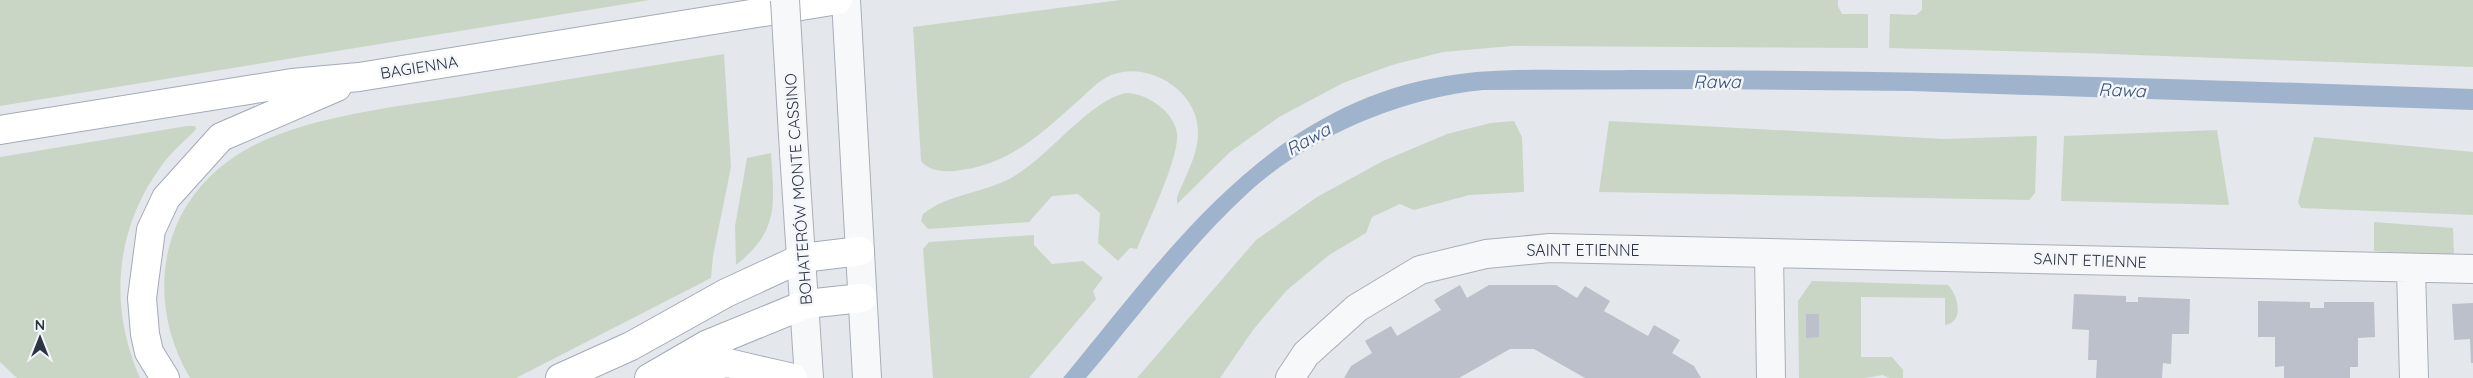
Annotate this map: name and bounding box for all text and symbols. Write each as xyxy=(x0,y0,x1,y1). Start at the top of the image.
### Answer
street label: BAGIENNA xyxy=(379,51,459,83)
water label: Rawa xyxy=(1693,70,1742,93)
street label: BOHATERÓW MONTE CASSINO xyxy=(780,72,816,306)
water label: Rawa xyxy=(2098,78,2147,102)
water label: Rawa xyxy=(1282,117,1335,161)
street label: SAINT ETIENNE xyxy=(1526,240,1640,260)
street label: SAINT ETIENNE xyxy=(2033,248,2147,272)
north arrow xyxy=(15,313,65,363)
text: N xyxy=(35,316,45,334)

